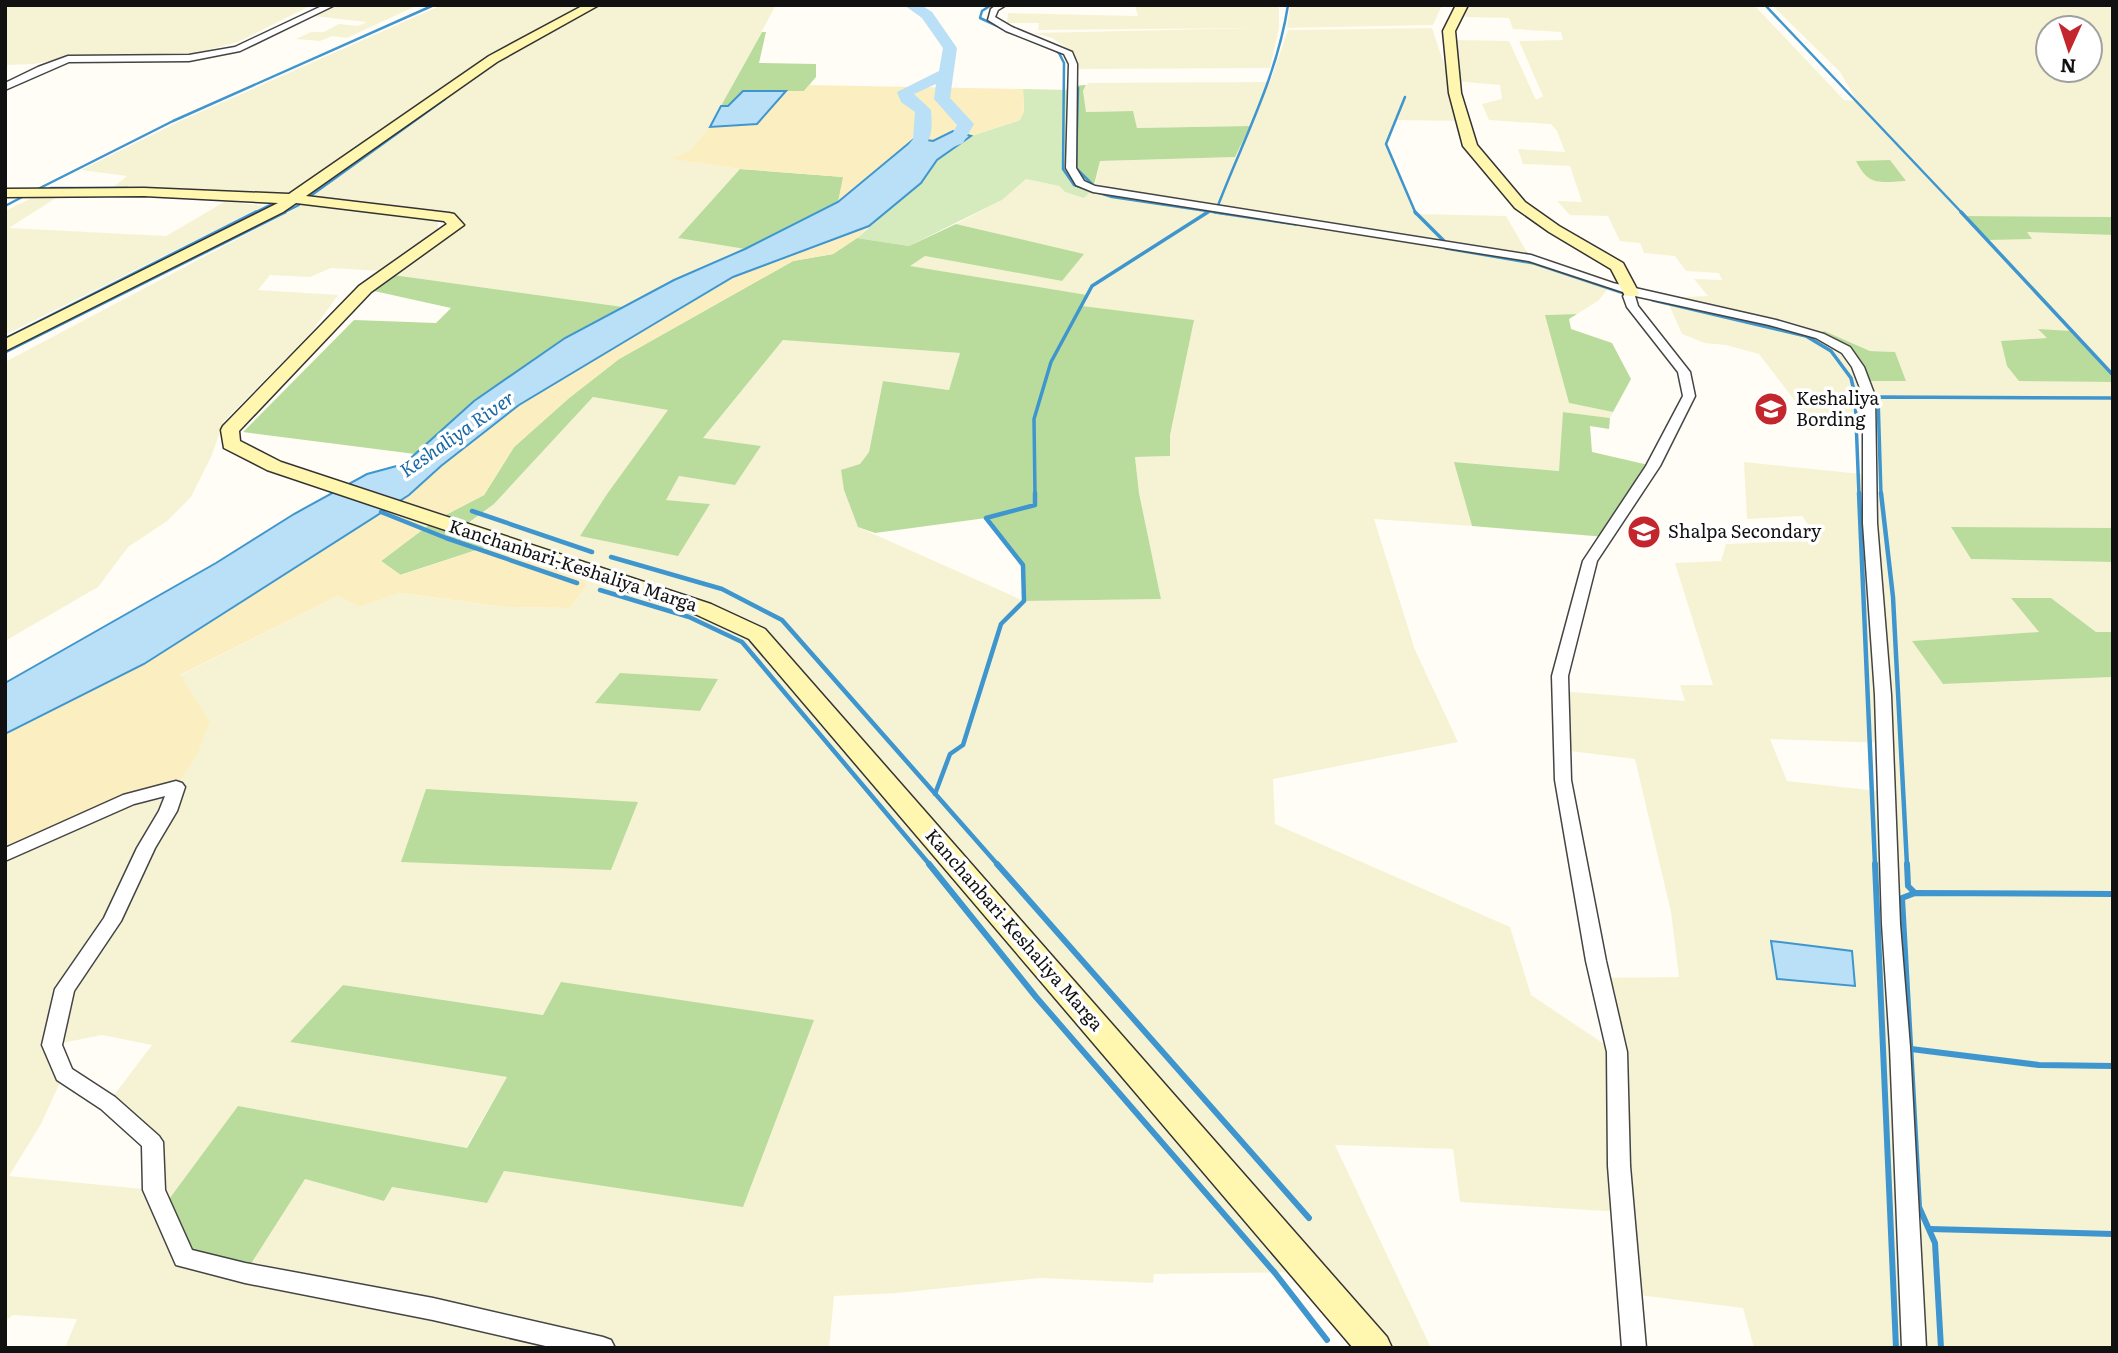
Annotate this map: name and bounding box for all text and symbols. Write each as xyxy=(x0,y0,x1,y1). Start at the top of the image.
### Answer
north arrow xyxy=(2034,14,2104,84)
text: N xyxy=(2059,53,2077,81)
water label: Keshaliya River xyxy=(393,383,520,483)
place label: Keshaliya Bording xyxy=(1796,384,1880,432)
school or university icon: Keshaliya Bording xyxy=(1752,390,1790,428)
street label: Kanchanbari-Keshaliya Marga xyxy=(446,512,701,618)
school or university icon: Shalpa Secondary xyxy=(1625,513,1663,551)
place label: Shalpa Secondary xyxy=(1668,517,1822,544)
street label: Kanchanbari-Keshaliya Marga xyxy=(920,822,1111,1036)

